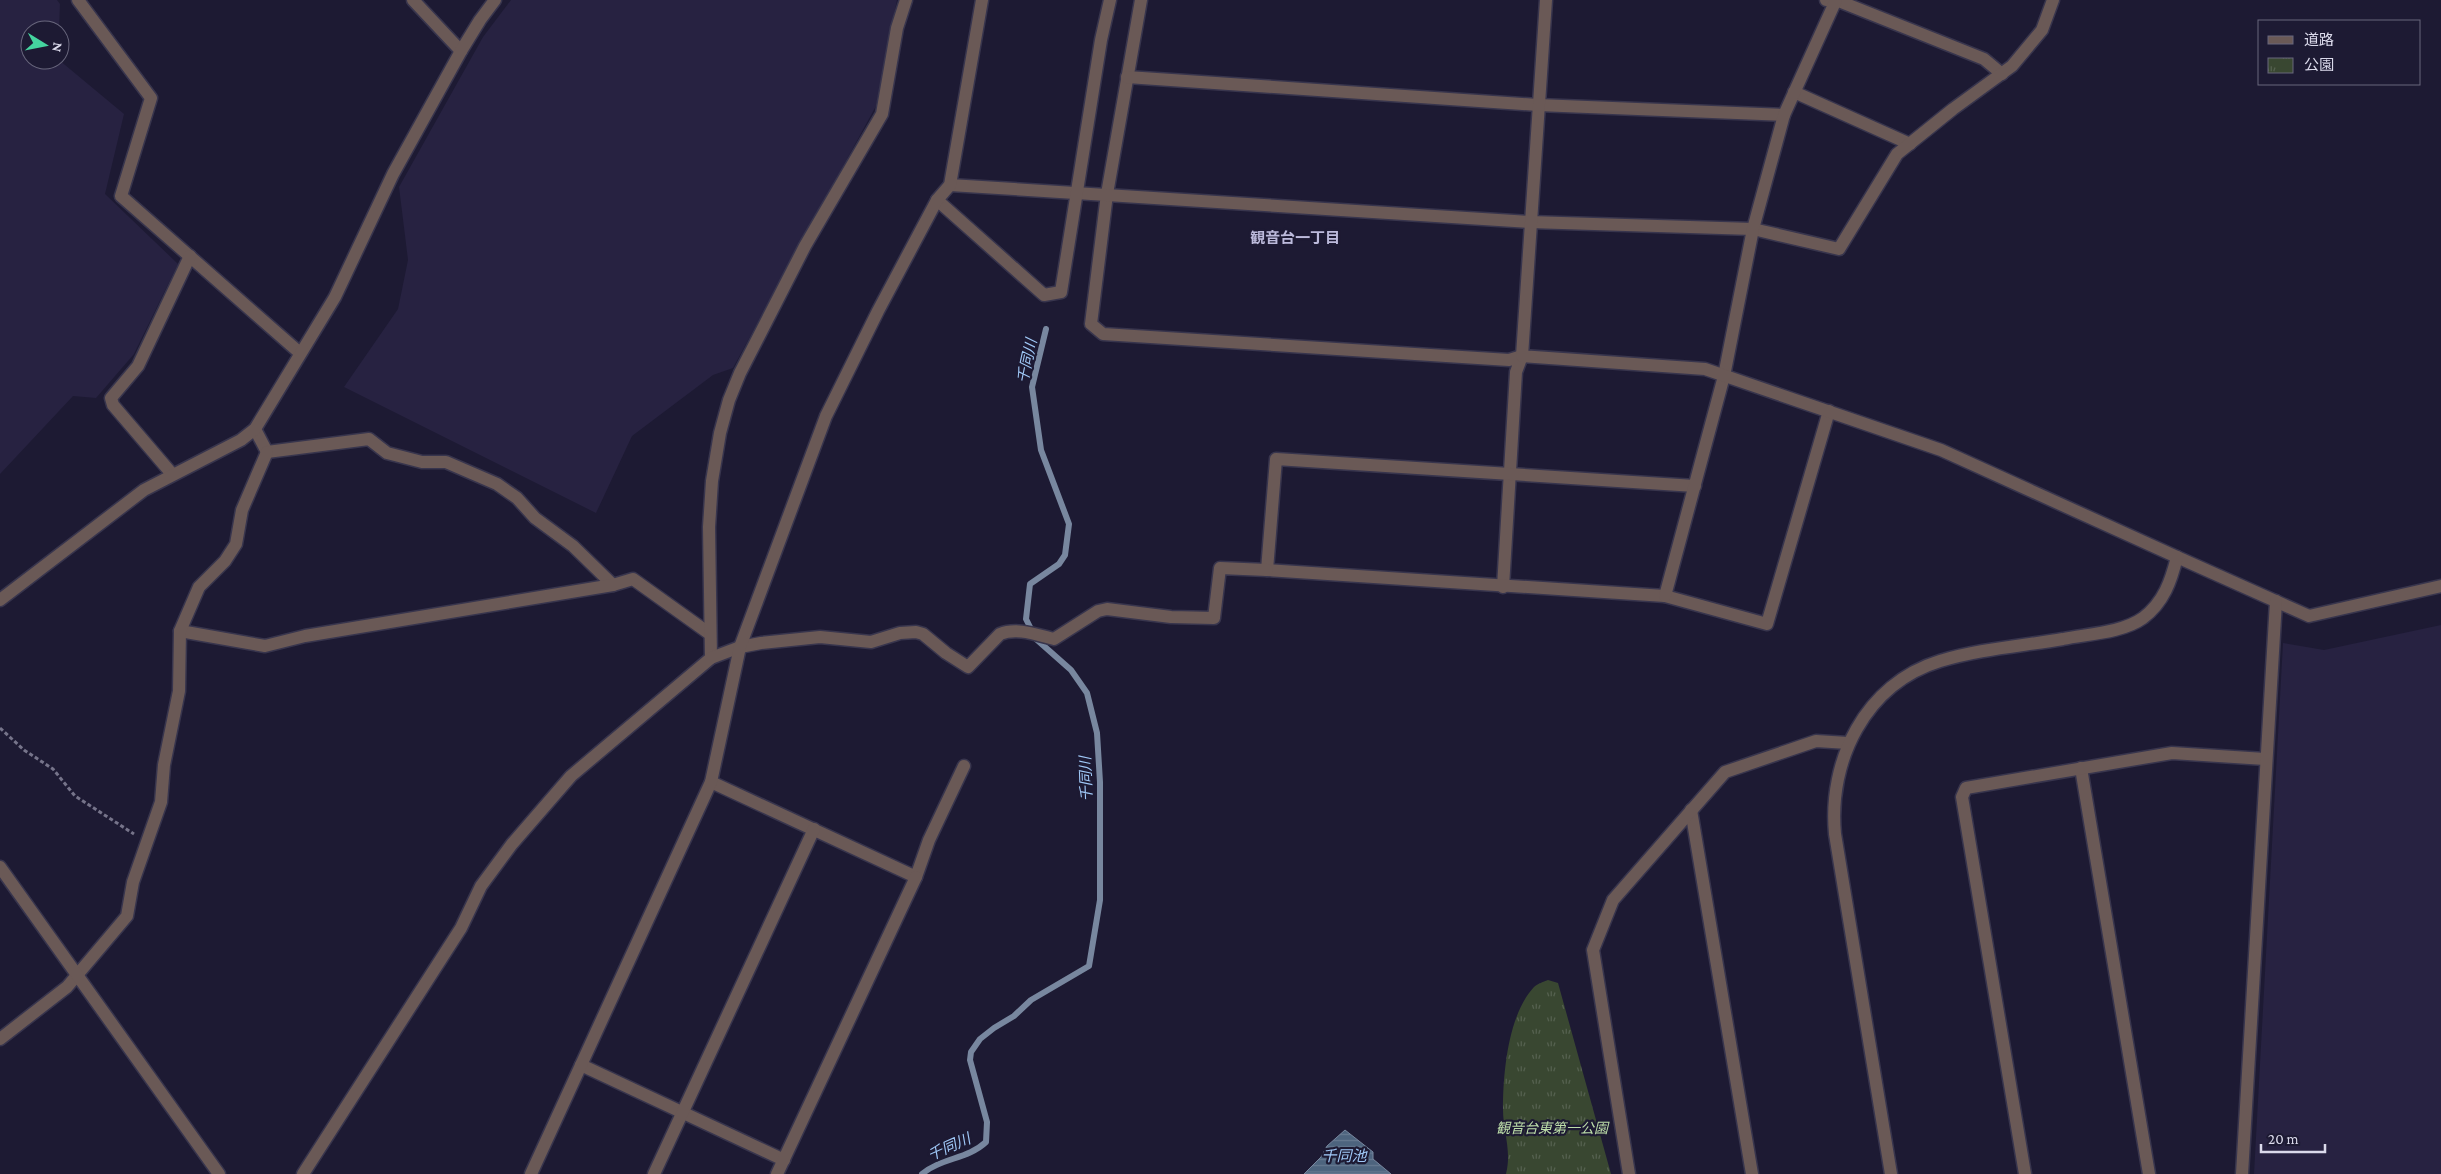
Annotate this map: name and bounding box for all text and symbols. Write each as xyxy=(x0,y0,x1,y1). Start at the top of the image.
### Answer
north arrow xyxy=(20,20,70,70)
legend xyxy=(2258,20,2421,85)
text: 道路 xyxy=(2304,32,2334,48)
text: N xyxy=(49,41,67,54)
text: 公園 xyxy=(2304,57,2334,73)
district label: 観音台一丁目 xyxy=(1250,230,1340,246)
water label: 千同川 xyxy=(1014,335,1040,385)
water label: 千同川 xyxy=(1077,754,1095,802)
park label: 観音台東第一公園 xyxy=(1496,1120,1610,1136)
scale bar xyxy=(2261,1122,2325,1154)
water label: 千同川 xyxy=(925,1130,975,1163)
text: 20 m xyxy=(2268,1131,2299,1147)
water label: 千同池 xyxy=(1321,1148,1368,1164)

